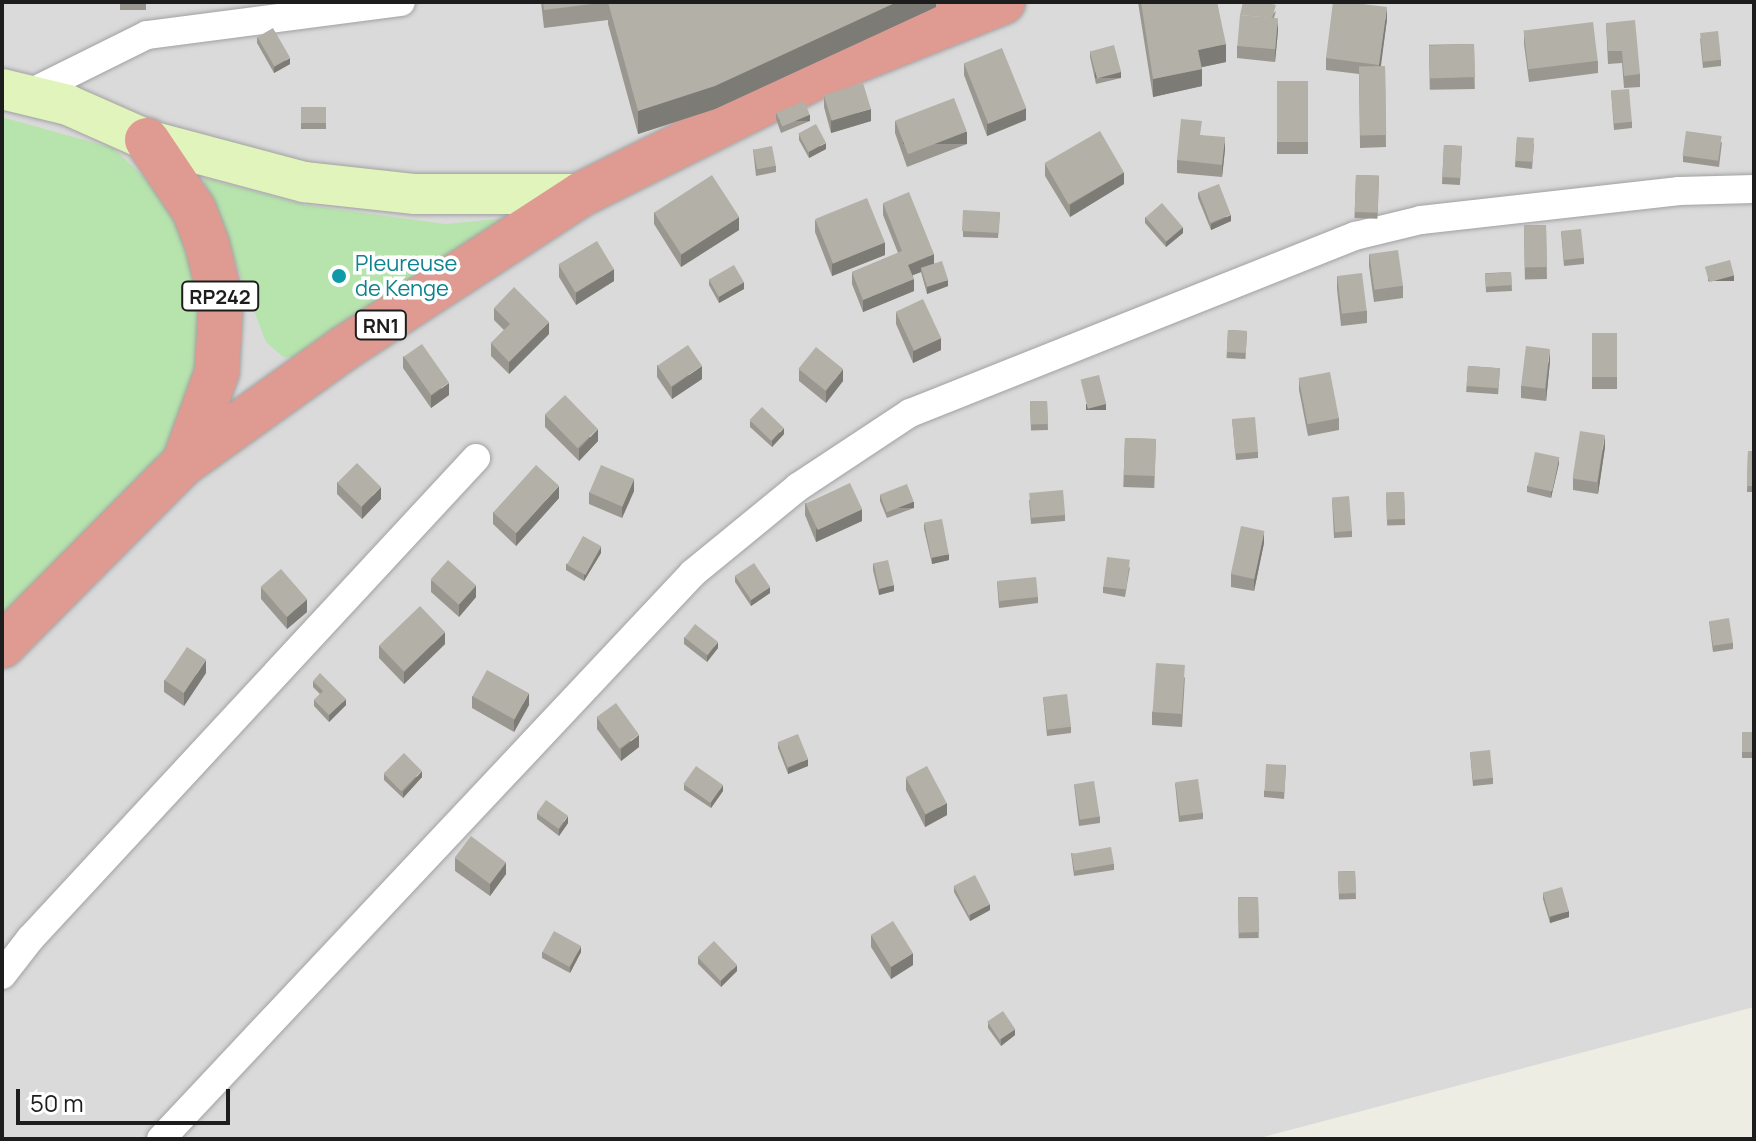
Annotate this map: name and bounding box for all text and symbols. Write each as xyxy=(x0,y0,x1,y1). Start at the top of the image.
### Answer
place label: Pleureuse de Kenge xyxy=(355,250,457,302)
marker: Pleureuse de Kenge xyxy=(330,267,348,285)
road number: RP242 xyxy=(180,280,260,312)
road number: RN1 xyxy=(353,309,409,341)
scale bar xyxy=(20,1073,234,1123)
text: 50 m xyxy=(30,1086,84,1119)

